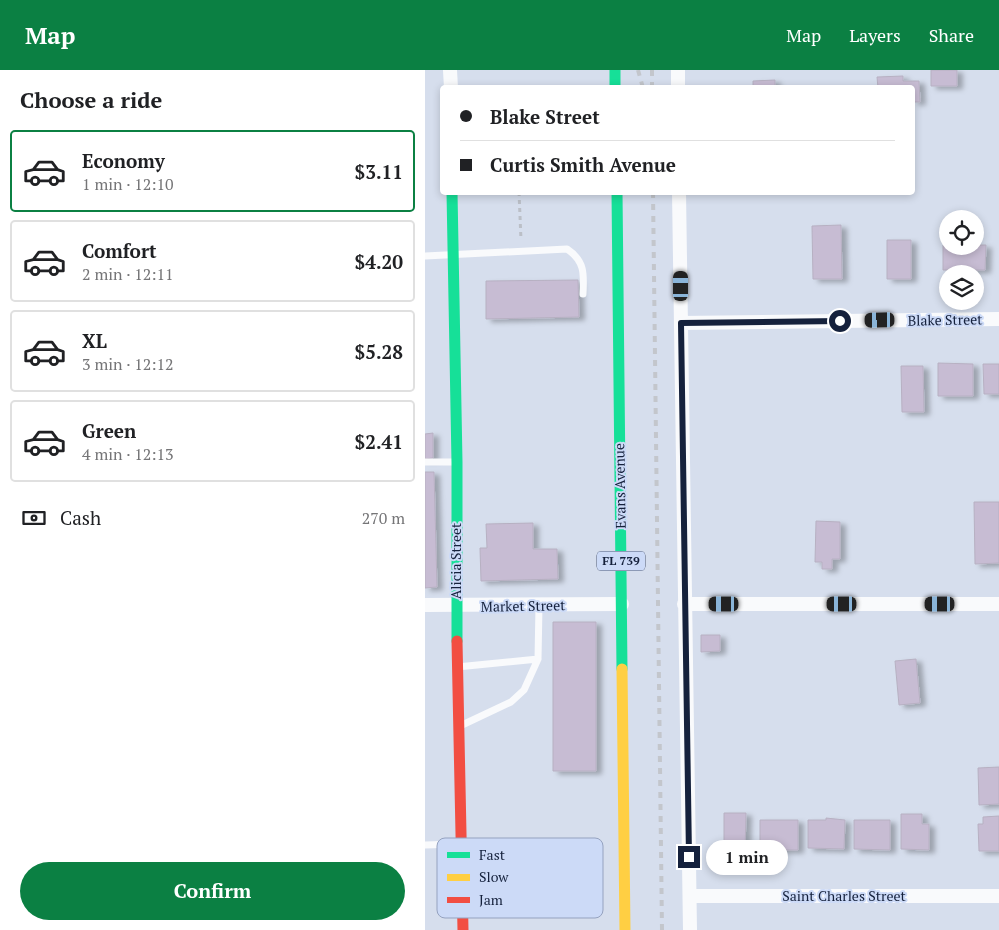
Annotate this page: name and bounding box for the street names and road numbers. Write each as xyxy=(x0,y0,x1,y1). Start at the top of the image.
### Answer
street label: Blake Street xyxy=(907,309,983,330)
street label: Evans Avenue xyxy=(609,443,630,529)
street label: Alicia Street xyxy=(446,522,465,599)
road number: FL 739 xyxy=(597,552,645,571)
street label: Market Street xyxy=(481,595,566,616)
street label: Saint Charles Street xyxy=(782,886,907,905)

